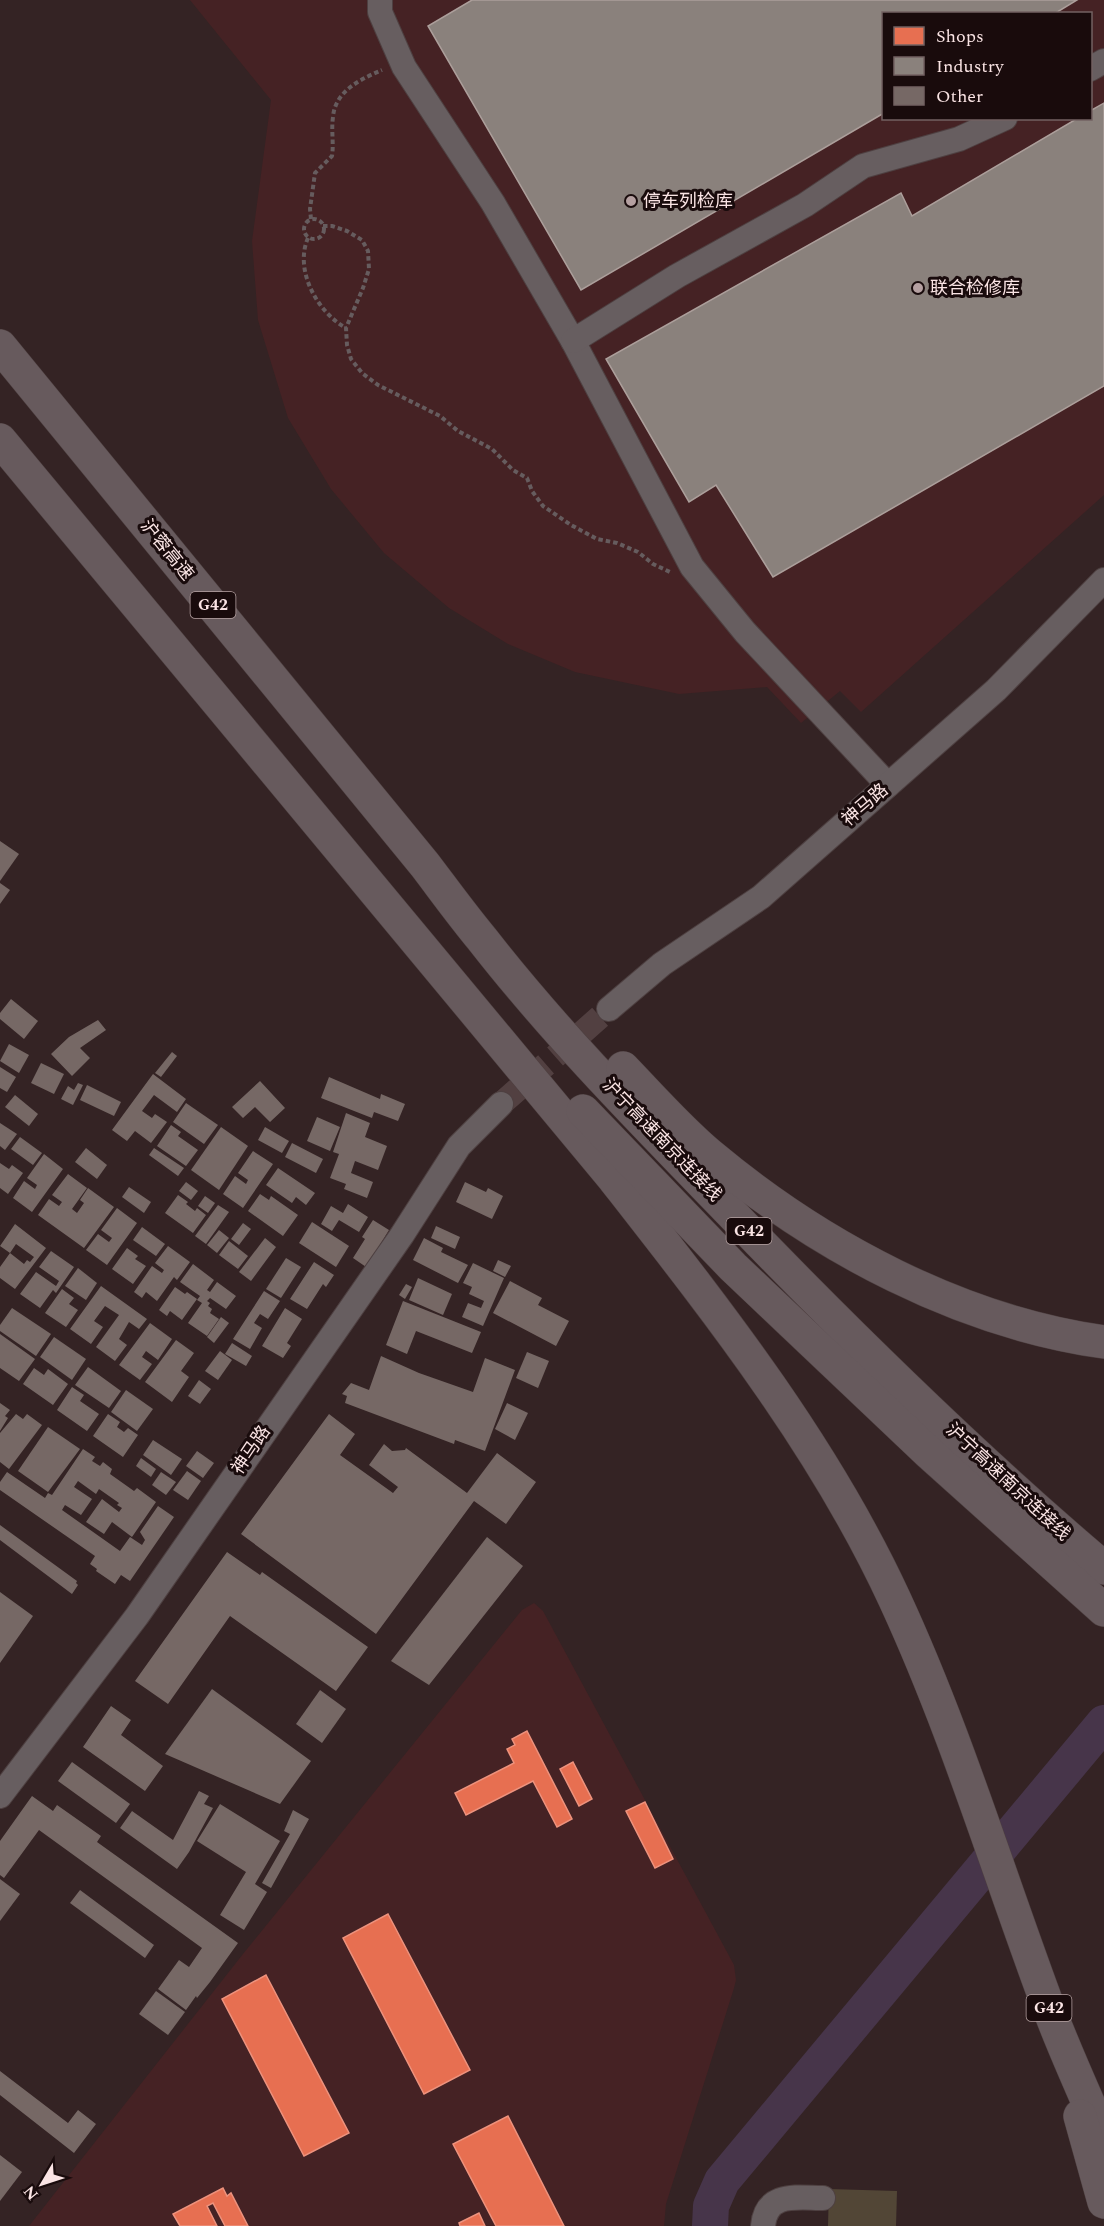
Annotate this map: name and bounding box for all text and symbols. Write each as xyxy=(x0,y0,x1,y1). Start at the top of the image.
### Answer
legend xyxy=(882,12,1092,120)
text: Shops xyxy=(936,23,984,50)
text: Industry xyxy=(936,53,1005,80)
text: Other xyxy=(936,83,983,110)
place label: 停车列检库 xyxy=(643,188,733,215)
marker: 停车列检库 xyxy=(624,194,638,208)
place label: 联合检修库 xyxy=(930,275,1020,302)
marker: 联合检修库 xyxy=(911,281,925,295)
street label: 沪蓉高速 xyxy=(134,514,200,586)
road number: G42 xyxy=(190,592,236,618)
street label: 神马路 xyxy=(836,777,894,833)
street label: 沪宁高速南京连接线 xyxy=(596,1072,728,1208)
road number: G42 xyxy=(726,1218,771,1244)
street label: 沪宁高速南京连接线 xyxy=(940,1417,1076,1547)
street label: 神马路 xyxy=(225,1420,277,1480)
road number: G42 xyxy=(1026,1995,1072,2021)
north arrow xyxy=(12,2154,72,2214)
text: N xyxy=(18,2180,45,2205)

